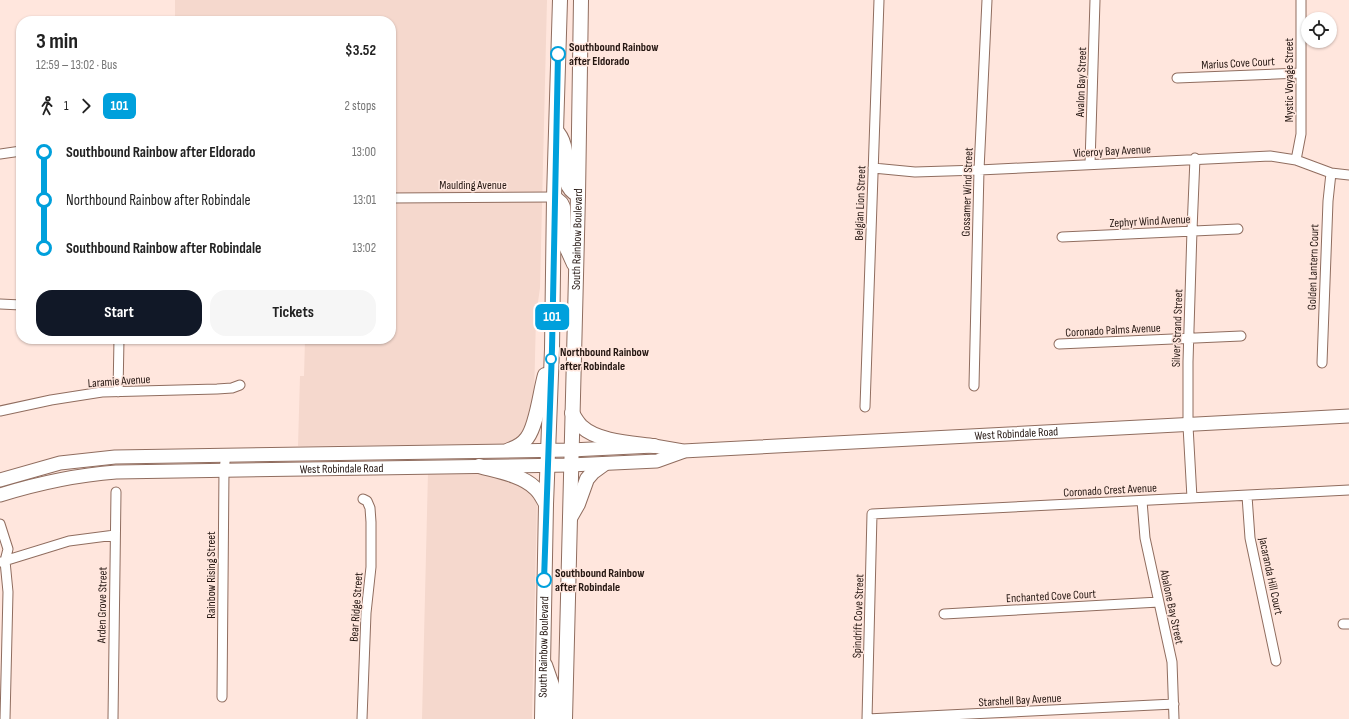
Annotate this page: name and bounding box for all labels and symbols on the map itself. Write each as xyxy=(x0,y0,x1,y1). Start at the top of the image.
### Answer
street label: Mystic Voyage Street xyxy=(1282,37,1297,122)
place label: Southbound Rainbow after Eldorado xyxy=(569,40,659,69)
marker: Southbound Rainbow after Eldorado xyxy=(550,46,566,62)
street label: Avalon Bay Street xyxy=(1073,46,1090,118)
street label: Marius Cove Court xyxy=(1201,54,1275,73)
street label: Viceroy Bay Avenue xyxy=(1073,142,1151,161)
street label: Gossamer Wind Street xyxy=(958,147,977,237)
street label: Belgian Lion Street xyxy=(852,165,869,241)
street label: Maulding Avenue xyxy=(439,178,507,193)
street label: South Rainbow Boulevard xyxy=(569,188,586,290)
street label: Zephyr Wind Avenue xyxy=(1109,212,1191,231)
street label: Golden Lantern Court xyxy=(1304,223,1323,310)
street label: Silver Strand Street xyxy=(1169,288,1186,367)
line badge: 101 xyxy=(529,304,575,330)
street label: Coronado Palms Avenue xyxy=(1065,320,1161,340)
place label: Northbound Rainbow after Robindale xyxy=(560,345,650,374)
marker: Northbound Rainbow after Robindale xyxy=(545,353,557,365)
street label: Laramie Avenue xyxy=(87,372,151,391)
street label: West Robindale Road xyxy=(974,424,1059,444)
street label: West Robindale Road xyxy=(300,461,383,477)
street label: Coronado Crest Avenue xyxy=(1063,481,1157,500)
street label: Rainbow Rising Street xyxy=(204,531,219,619)
street label: Jacaranda Hill Court xyxy=(1255,535,1286,616)
street label: Arden Grove Street xyxy=(94,566,111,644)
place label: Southbound Rainbow after Robindale xyxy=(555,566,645,595)
street label: Abalone Bay Street xyxy=(1156,568,1187,646)
street label: Bear Ridge Street xyxy=(347,571,366,642)
marker: Southbound Rainbow after Robindale xyxy=(536,572,552,588)
street label: Spindrift Cove Street xyxy=(850,573,867,658)
street label: Enchanted Cove Court xyxy=(1006,587,1097,606)
street label: South Rainbow Boulevard xyxy=(535,596,552,698)
street label: Starshell Bay Avenue xyxy=(978,691,1062,710)

